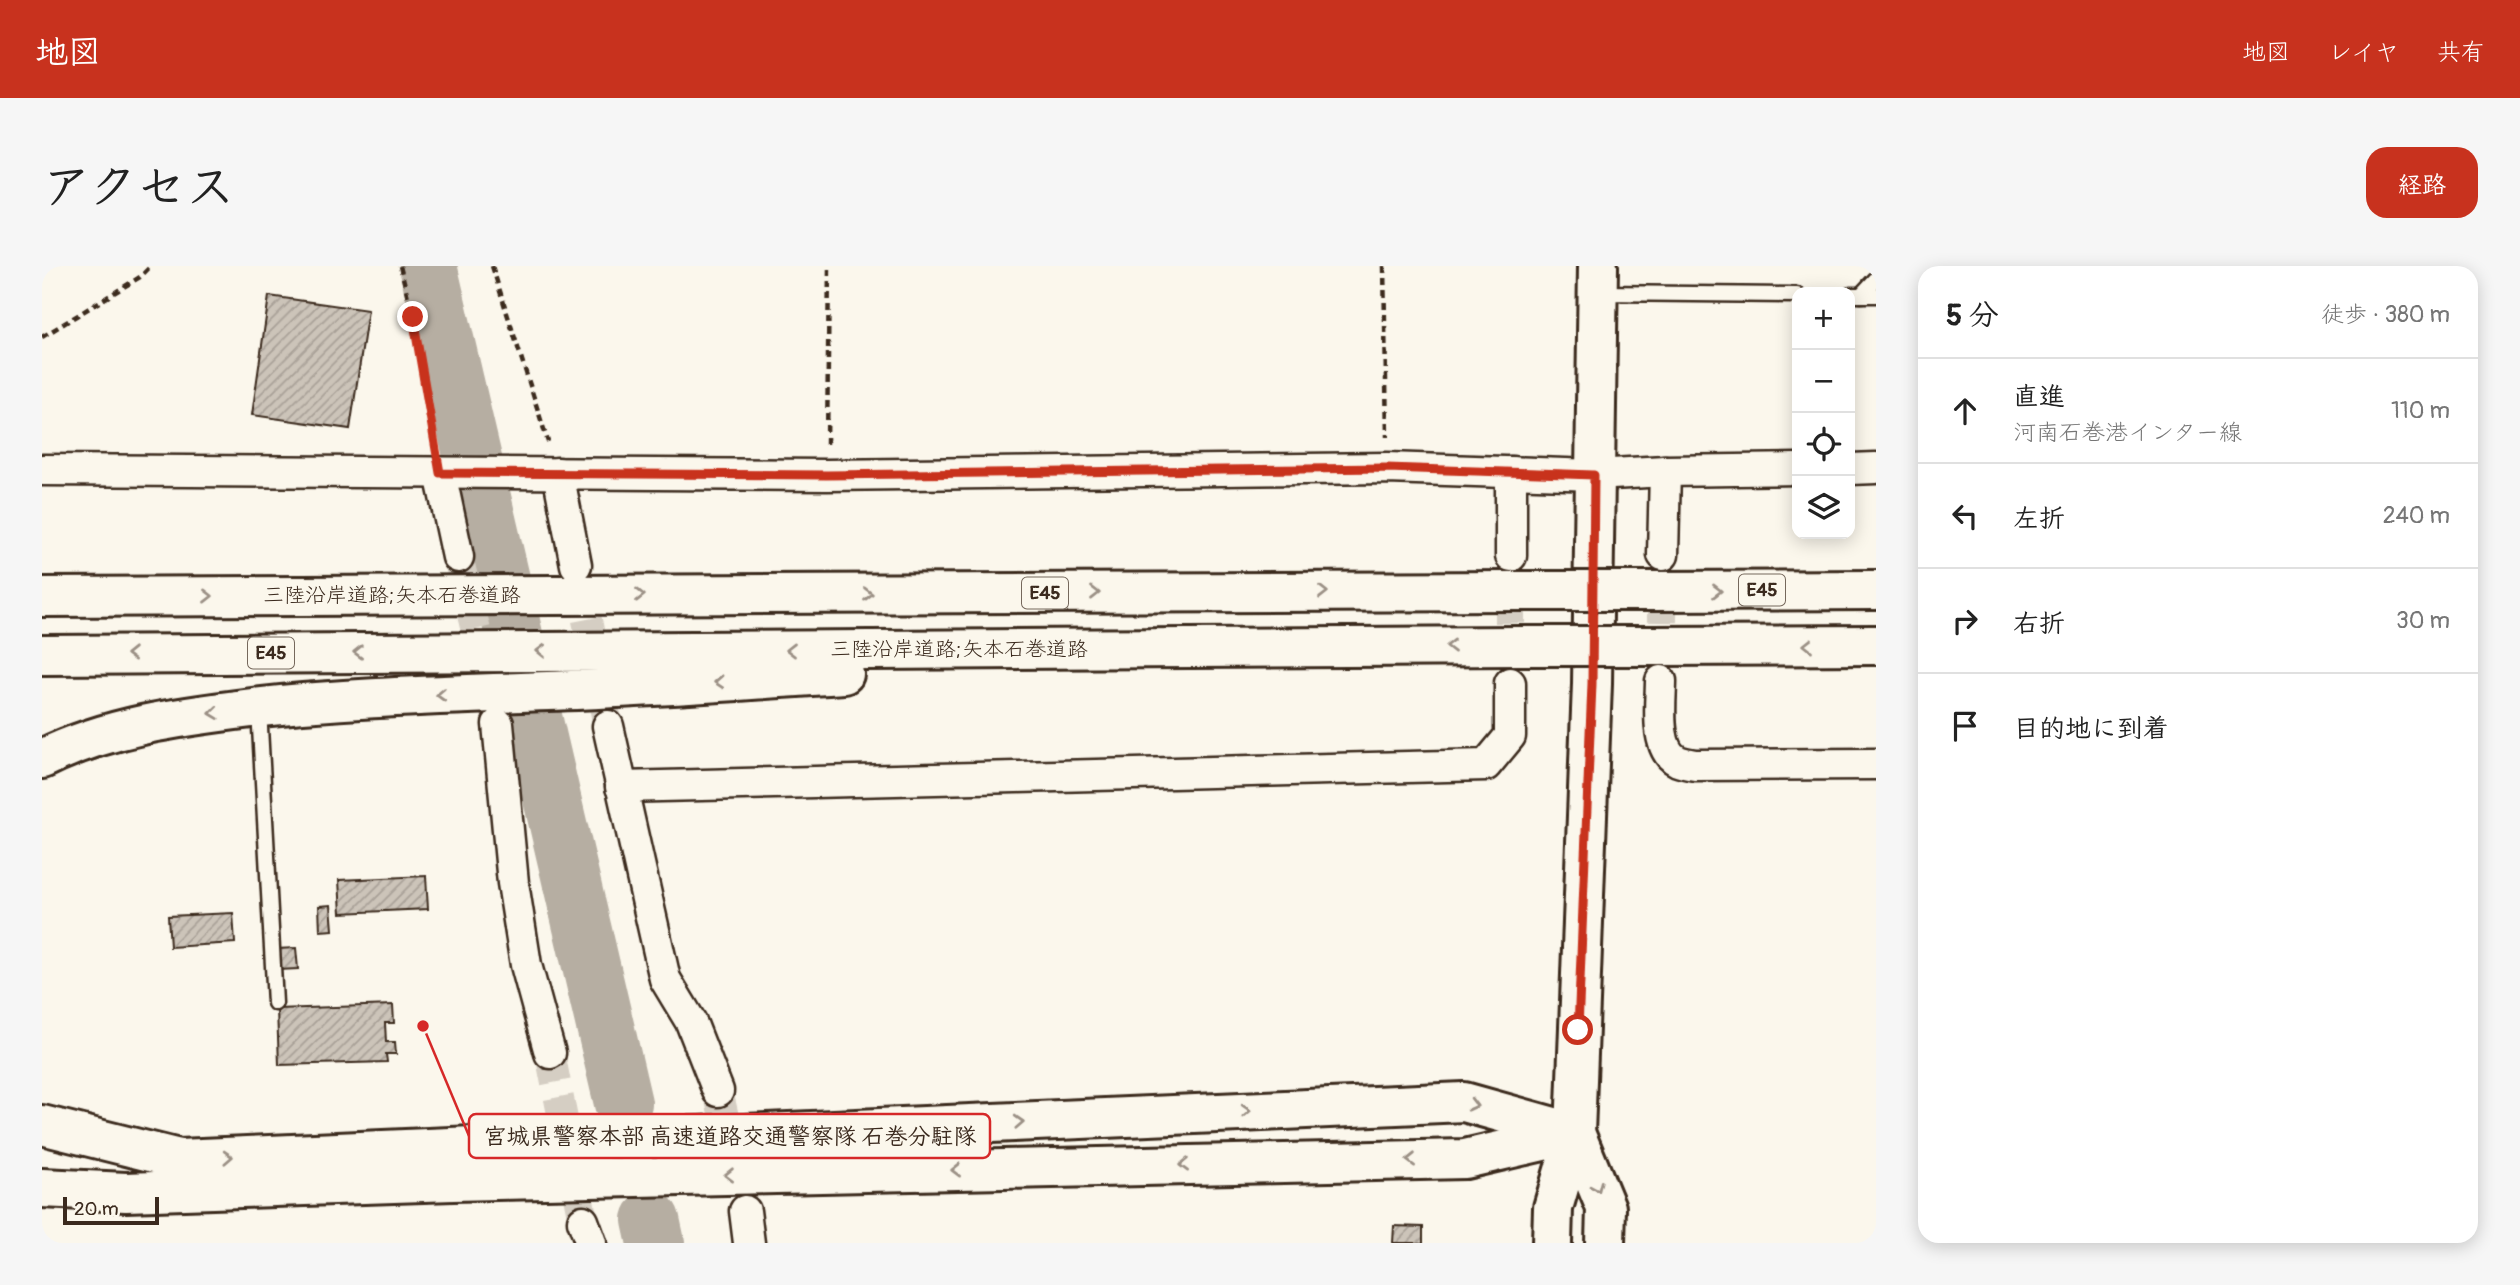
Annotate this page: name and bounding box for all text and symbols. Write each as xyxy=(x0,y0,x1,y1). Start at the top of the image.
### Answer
text: 地図 xyxy=(35,32,101,73)
text: 地図 xyxy=(2242,38,2290,67)
text: レイヤ xyxy=(2328,38,2399,67)
text: 共有 xyxy=(2437,38,2485,67)
button: 経路 xyxy=(2366,147,2478,218)
text: アクセス xyxy=(42,157,235,218)
map controls xyxy=(1792,287,1855,539)
button: + xyxy=(1792,287,1855,350)
text: 5 分 xyxy=(1946,297,1999,334)
text: 徒歩 · 380 m xyxy=(2321,300,2450,329)
route end xyxy=(397,301,428,332)
button: − xyxy=(1792,350,1855,413)
text: 直進 xyxy=(2013,381,2065,413)
icon: ahead xyxy=(1946,392,1984,430)
text: 110 m xyxy=(2391,396,2450,425)
button: locate xyxy=(1792,413,1855,476)
text: 河南石巻港インター線 xyxy=(2013,418,2242,447)
button: layers xyxy=(1792,476,1855,539)
icon: left xyxy=(1946,497,1984,535)
text: 240 m xyxy=(2383,501,2450,530)
text: 左折 xyxy=(2013,503,2065,535)
road number: E45 xyxy=(1739,574,1785,606)
road number: E45 xyxy=(1022,578,1068,608)
street label: 三陸沿岸道路;矢本石巻道路 xyxy=(263,582,521,609)
one-way arrow xyxy=(1712,583,1723,598)
one-way arrow xyxy=(1318,584,1329,600)
one-way arrow xyxy=(1091,585,1101,601)
one-way arrow xyxy=(863,586,874,602)
one-way arrow xyxy=(636,587,646,603)
one-way arrow xyxy=(203,588,214,604)
icon: right xyxy=(1946,602,1984,640)
text: 30 m xyxy=(2396,606,2450,635)
text: 右折 xyxy=(2013,608,2065,640)
street label: 三陸沿岸道路;矢本石巻道路 xyxy=(830,636,1088,663)
one-way arrow xyxy=(1802,637,1813,653)
road number: E45 xyxy=(248,638,294,668)
one-way arrow xyxy=(1445,638,1455,654)
one-way arrow xyxy=(785,642,796,658)
one-way arrow xyxy=(535,643,546,659)
one-way arrow xyxy=(352,644,363,660)
one-way arrow xyxy=(125,646,135,662)
one-way arrow xyxy=(713,674,724,689)
one-way arrow xyxy=(435,688,446,703)
one-way arrow xyxy=(208,705,220,720)
icon: arrive xyxy=(1946,707,1984,745)
text: 目的地に到着 xyxy=(2013,713,2169,745)
route start xyxy=(1562,1014,1593,1045)
one-way arrow xyxy=(1467,1097,1479,1111)
one-way arrow xyxy=(1241,1104,1252,1119)
callout: 宮城県警察本部 高速道路交通警察隊 石巻分駐隊 xyxy=(469,1114,990,1158)
one-way arrow xyxy=(1013,1114,1024,1129)
text: 宮城県警察本部 高速道路交通警察隊 石巻分駐隊 xyxy=(484,1122,976,1151)
one-way arrow xyxy=(223,1150,234,1165)
one-way arrow xyxy=(1405,1152,1416,1167)
one-way arrow xyxy=(1178,1157,1189,1172)
one-way arrow xyxy=(951,1162,961,1178)
one-way arrow xyxy=(723,1167,734,1183)
one-way arrow xyxy=(1589,1179,1603,1192)
scale bar xyxy=(63,1194,159,1226)
text: 20 m xyxy=(74,1197,119,1221)

